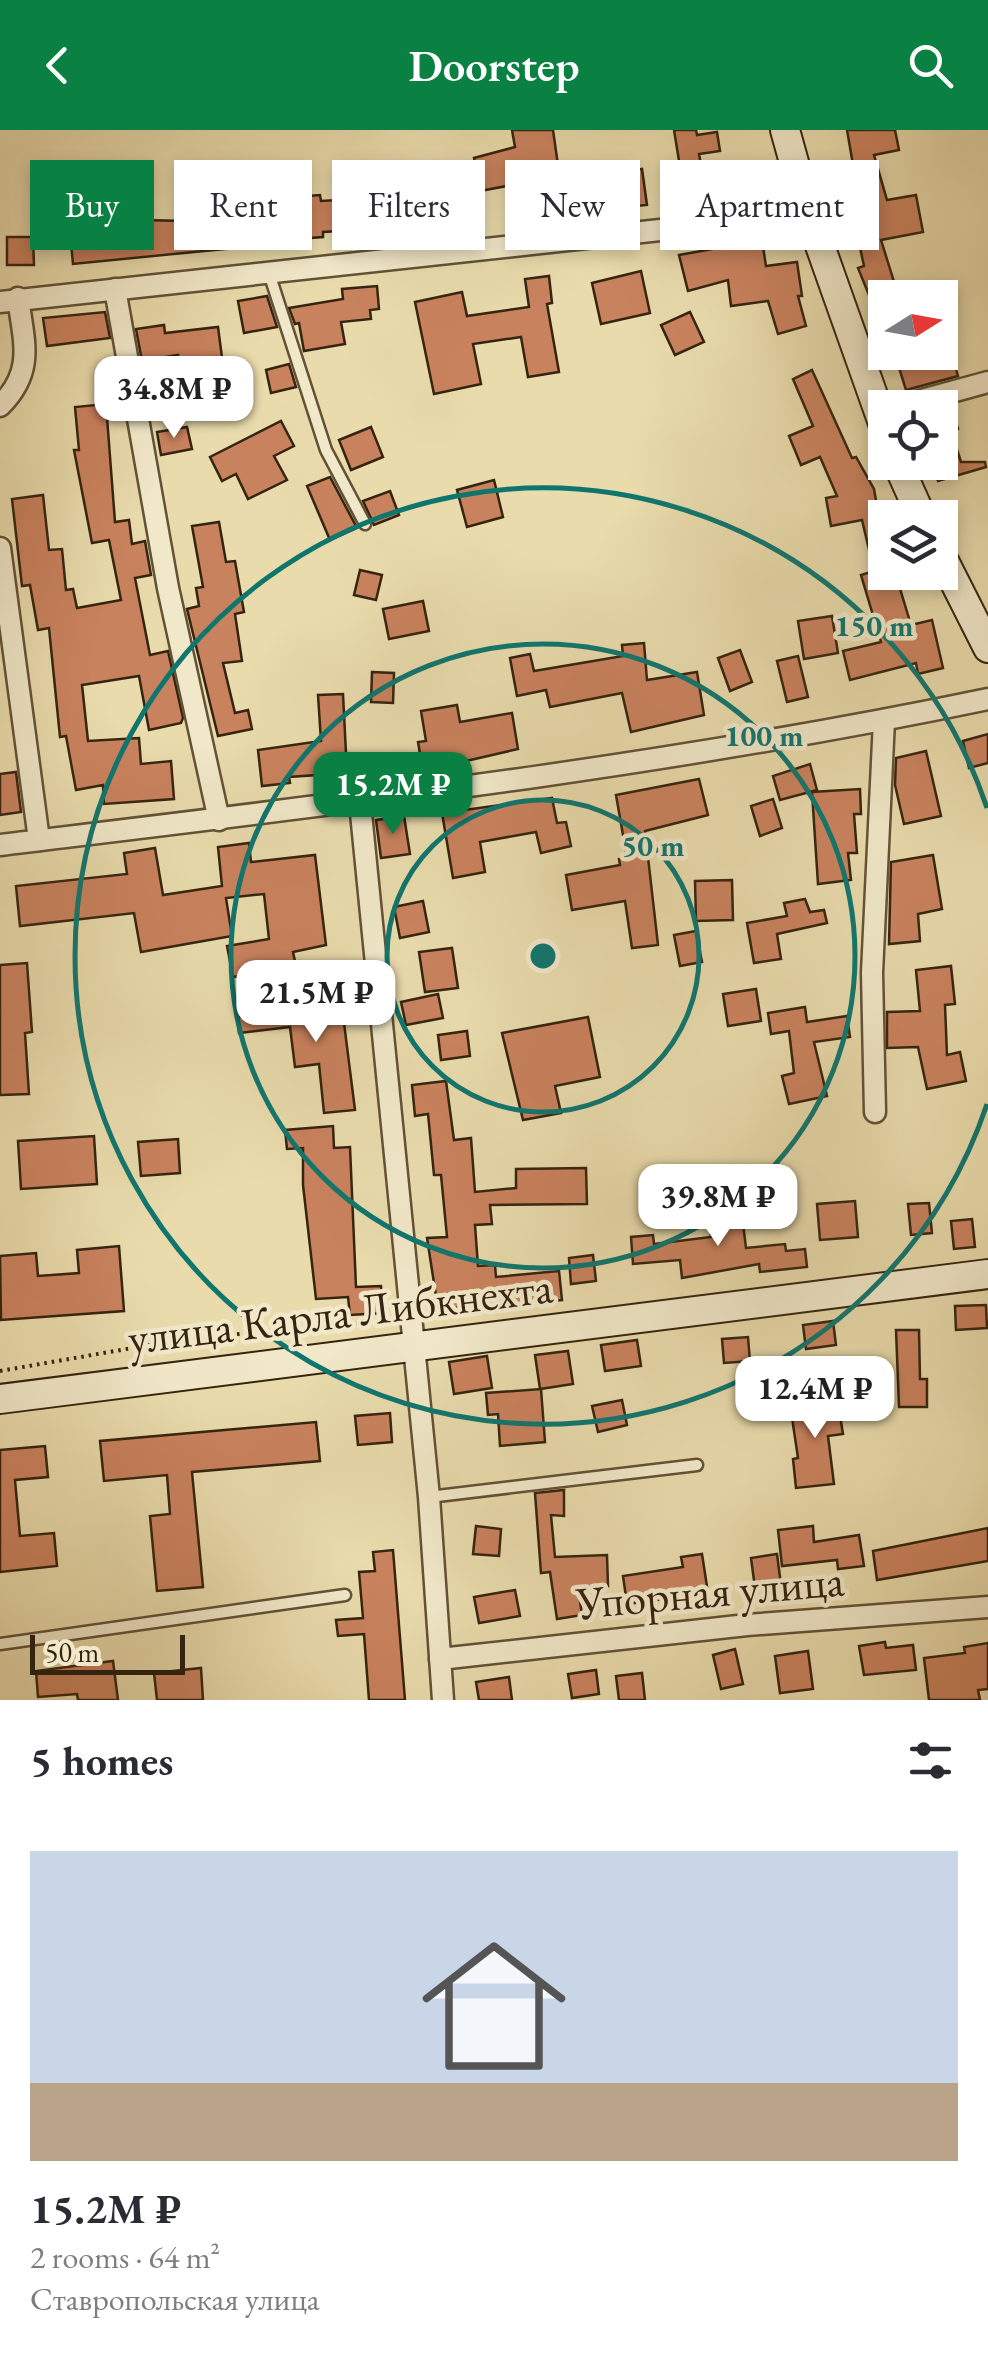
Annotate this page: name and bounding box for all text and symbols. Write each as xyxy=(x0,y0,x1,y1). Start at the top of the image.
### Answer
text: Doorstep xyxy=(408,36,580,94)
icon: back xyxy=(30,38,85,93)
icon: search xyxy=(903,38,958,93)
chip: Buy xyxy=(30,160,154,250)
chip: Rent xyxy=(174,160,312,250)
chip: Filters xyxy=(332,160,485,250)
chip: New xyxy=(505,160,640,250)
chip: Apartment xyxy=(660,160,879,250)
north arrow xyxy=(868,280,958,370)
map controls xyxy=(868,280,958,590)
pin: 34.8M ₽ xyxy=(82,356,266,441)
text: 34.8M ₽ xyxy=(116,367,232,409)
button: locate xyxy=(868,390,958,480)
button: layers xyxy=(868,500,958,590)
text: 150 m xyxy=(835,606,913,645)
text: 100 m xyxy=(725,716,803,755)
pin: 15.2M ₽ xyxy=(301,752,485,837)
text: 15.2M ₽ xyxy=(335,763,451,805)
text: 50 m xyxy=(621,826,685,865)
centre of rings xyxy=(525,938,561,974)
pin: 21.5M ₽ xyxy=(224,960,408,1045)
text: 21.5M ₽ xyxy=(258,971,374,1013)
pin: 39.8M ₽ xyxy=(626,1164,810,1249)
text: 39.8M ₽ xyxy=(660,1175,776,1217)
street label: улица Карла Либкнехта xyxy=(124,1257,556,1367)
pin: 12.4M ₽ xyxy=(723,1356,907,1441)
text: 12.4M ₽ xyxy=(757,1367,873,1409)
street label: Упорная улица xyxy=(573,1550,846,1632)
scale bar xyxy=(30,1630,185,1674)
text: 50 m xyxy=(45,1634,99,1670)
text: 5 homes xyxy=(30,1733,173,1788)
icon: filters xyxy=(903,1733,958,1788)
icon: home xyxy=(404,1916,584,2096)
text: 15.2M ₽ xyxy=(30,2181,181,2236)
text: 2 rooms · 64 m² xyxy=(30,2236,220,2278)
text: Ставропольская улица xyxy=(30,2278,320,2320)

